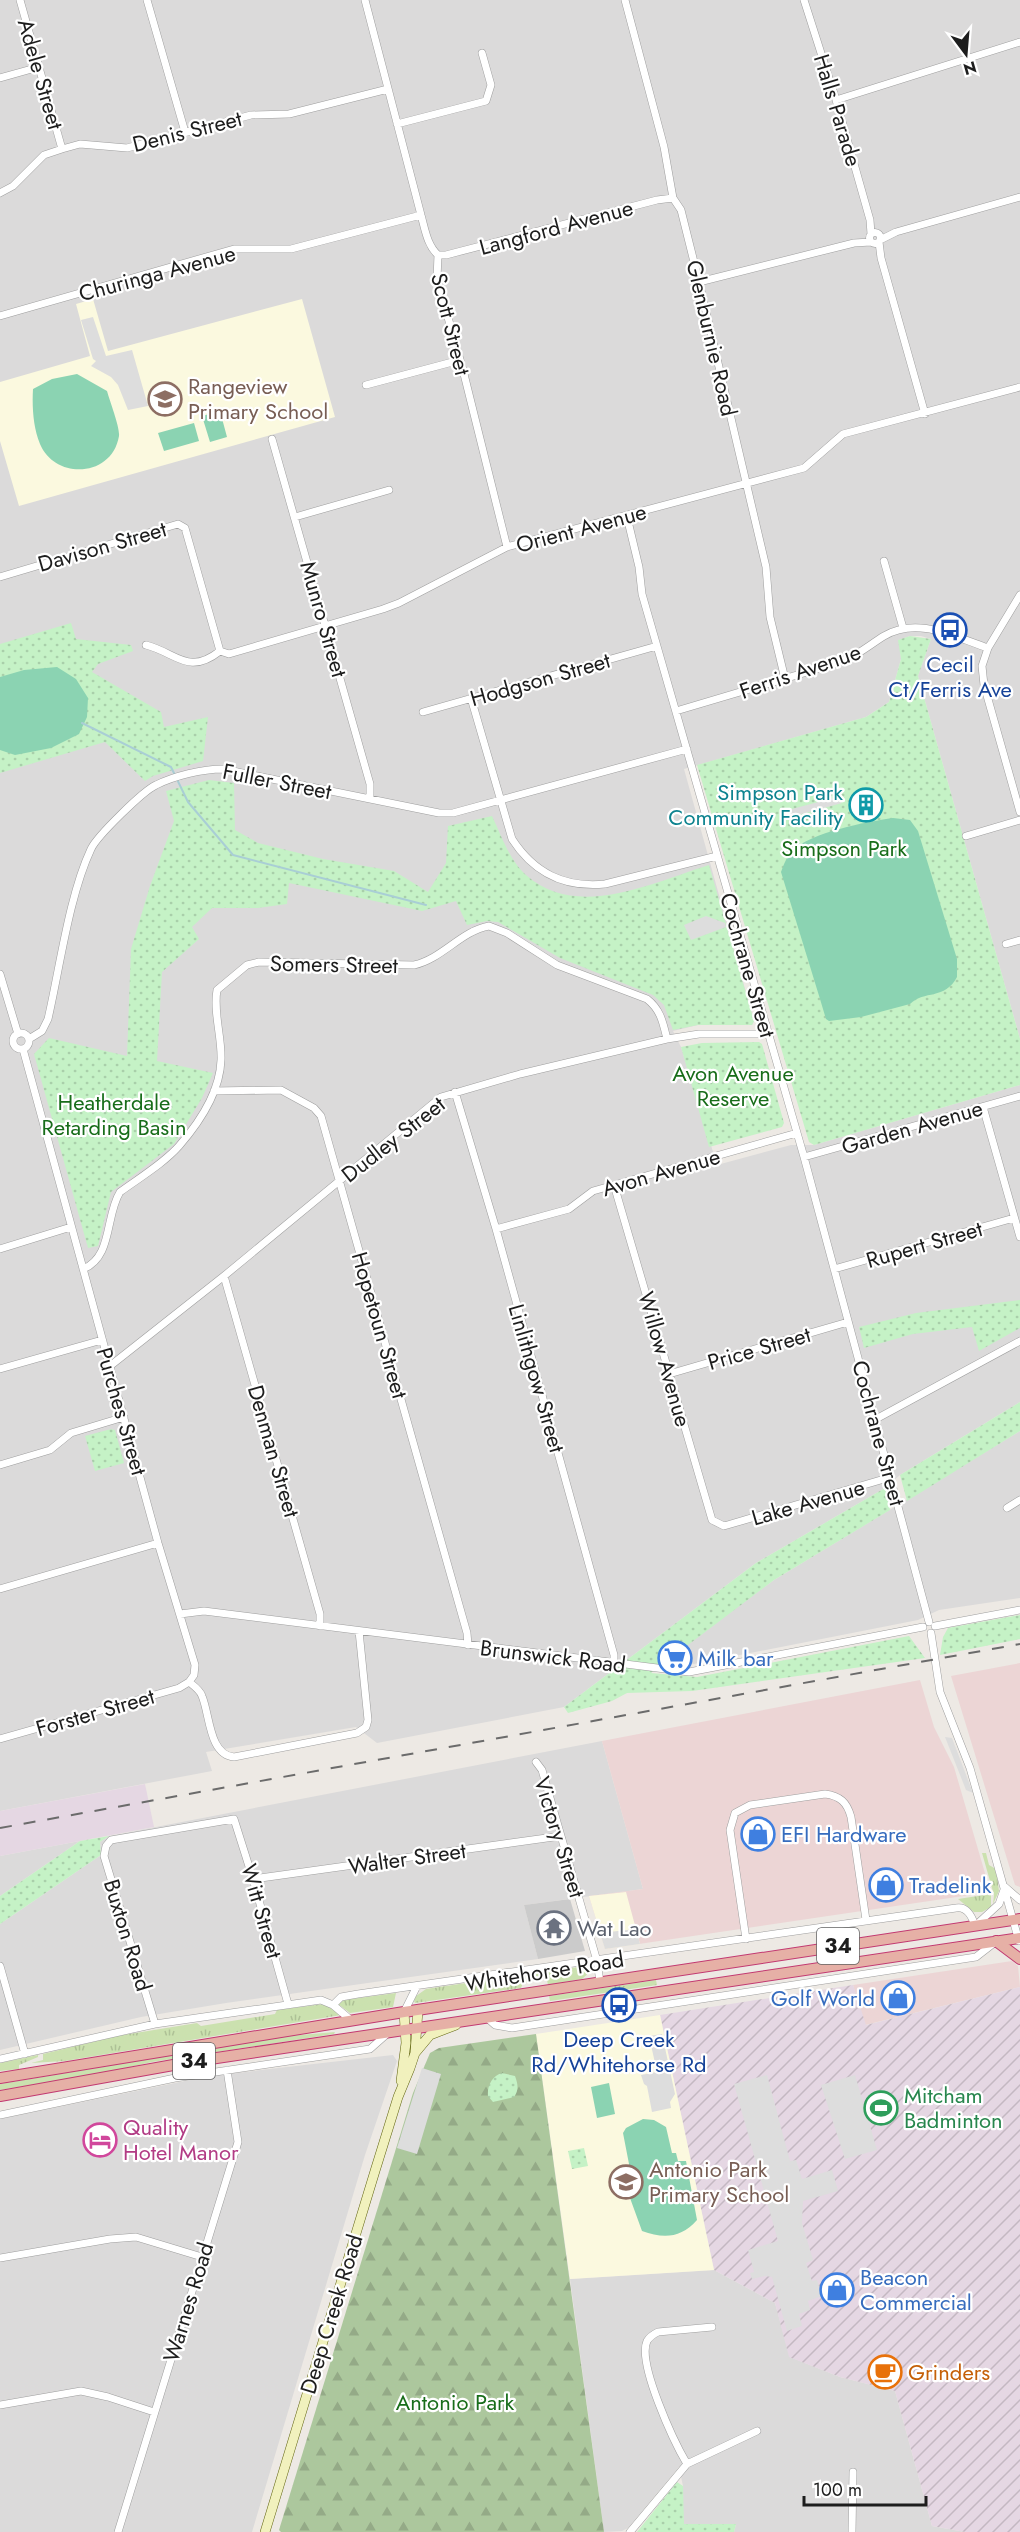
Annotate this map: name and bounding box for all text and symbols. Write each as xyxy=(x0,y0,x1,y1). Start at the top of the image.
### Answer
street label: Adele Street xyxy=(10,15,72,134)
north arrow xyxy=(936,24,996,84)
street label: Halls Parade xyxy=(806,50,870,170)
text: N xyxy=(961,55,979,81)
street label: Denis Street xyxy=(129,102,246,160)
street label: Langford Avenue xyxy=(476,191,636,263)
street label: Churinga Avenue xyxy=(75,237,239,309)
street label: Glenburnie Road xyxy=(678,257,746,419)
street label: Scott Street xyxy=(423,270,479,379)
place label: Rangeview Primary School xyxy=(188,370,328,427)
school or university icon: Rangeview Primary School xyxy=(147,381,183,417)
street label: Orient Avenue xyxy=(512,495,650,561)
street label: Davison Street xyxy=(34,512,171,580)
street label: Munro Street xyxy=(292,557,356,681)
bus stop icon: Cecil Ct/Ferris Ave xyxy=(932,612,968,648)
street label: Ferris Avenue xyxy=(735,635,865,707)
street label: Hodgson Street xyxy=(466,644,614,714)
place label: Cecil Ct/Ferris Ave xyxy=(888,648,1012,705)
street label: Fuller Street xyxy=(220,755,335,807)
place label: Simpson Park Community Facility xyxy=(668,776,843,833)
building icon: Simpson Park Community Facility xyxy=(848,787,884,823)
park label: Simpson Park xyxy=(781,832,907,864)
street label: Cochrane Street xyxy=(712,889,784,1042)
street label: Somers Street xyxy=(270,947,399,981)
park label: Avon Avenue Reserve xyxy=(672,1057,794,1114)
park label: Heatherdale Retarding Basin xyxy=(41,1086,187,1143)
street label: Dudley Street xyxy=(334,1088,452,1190)
street label: Garden Avenue xyxy=(838,1092,986,1162)
street label: Avon Avenue xyxy=(598,1140,724,1204)
street label: Rupert Street xyxy=(862,1212,987,1276)
street label: Hopetoun Street xyxy=(344,1248,416,1403)
street label: Willow Avenue xyxy=(630,1288,700,1430)
street label: Linlithgow Street xyxy=(501,1300,574,1457)
street label: Price Street xyxy=(704,1318,815,1378)
street label: Purches Street xyxy=(88,1343,156,1479)
street label: Cochrane Street xyxy=(844,1357,914,1510)
street label: Denman Street xyxy=(240,1381,308,1522)
street label: Lake Avenue xyxy=(748,1471,868,1533)
street label: Brunswick Road xyxy=(478,1631,628,1681)
supermarket icon: Milk bar xyxy=(657,1640,693,1676)
place label: Milk bar xyxy=(698,1642,774,1674)
street label: Forster Street xyxy=(32,1680,159,1744)
street label: Victory Street xyxy=(526,1773,594,1902)
shop icon: EFI Hardware xyxy=(740,1816,776,1852)
place label: EFI Hardware xyxy=(781,1818,907,1850)
street label: Walter Street xyxy=(346,1834,469,1882)
street label: Witt Street xyxy=(233,1860,291,1963)
shop icon: Tradelink xyxy=(868,1867,904,1903)
place label: Tradelink xyxy=(909,1869,992,1901)
street label: Buxton Road xyxy=(96,1875,160,1995)
temple icon: Wat Lao xyxy=(536,1910,572,1946)
place label: Wat Lao xyxy=(577,1912,652,1944)
road number: 34 xyxy=(817,1928,859,1964)
street label: Whitehorse Road xyxy=(462,1943,626,1999)
shop icon: Golf World xyxy=(880,1980,916,2016)
place label: Golf World xyxy=(771,1982,875,2014)
bus stop icon: Deep Creek Rd/Whitehorse Rd xyxy=(601,1987,637,2023)
place label: Deep Creek Rd/Whitehorse Rd xyxy=(531,2023,707,2080)
road number: 34 xyxy=(173,2043,215,2079)
place label: Mitcham Badminton xyxy=(904,2079,1003,2136)
sports icon: Mitcham Badminton xyxy=(863,2090,899,2126)
place label: Quality Hotel Manor xyxy=(123,2111,239,2168)
hotel icon: Quality Hotel Manor xyxy=(82,2122,118,2158)
place label: Antonio Park Primary School xyxy=(649,2153,789,2210)
school or university icon: Antonio Park Primary School xyxy=(608,2164,644,2200)
street label: Deep Creek Road xyxy=(292,2230,370,2398)
street label: Warnes Road xyxy=(155,2238,221,2366)
place label: Beacon Commercial xyxy=(860,2261,972,2318)
shop icon: Beacon Commercial xyxy=(819,2272,855,2308)
cafe icon: Grinders xyxy=(867,2354,903,2390)
place label: Grinders xyxy=(908,2356,990,2388)
park label: Antonio Park xyxy=(396,2386,515,2418)
scale bar xyxy=(804,2469,926,2507)
text: 100 m xyxy=(813,2477,862,2503)

